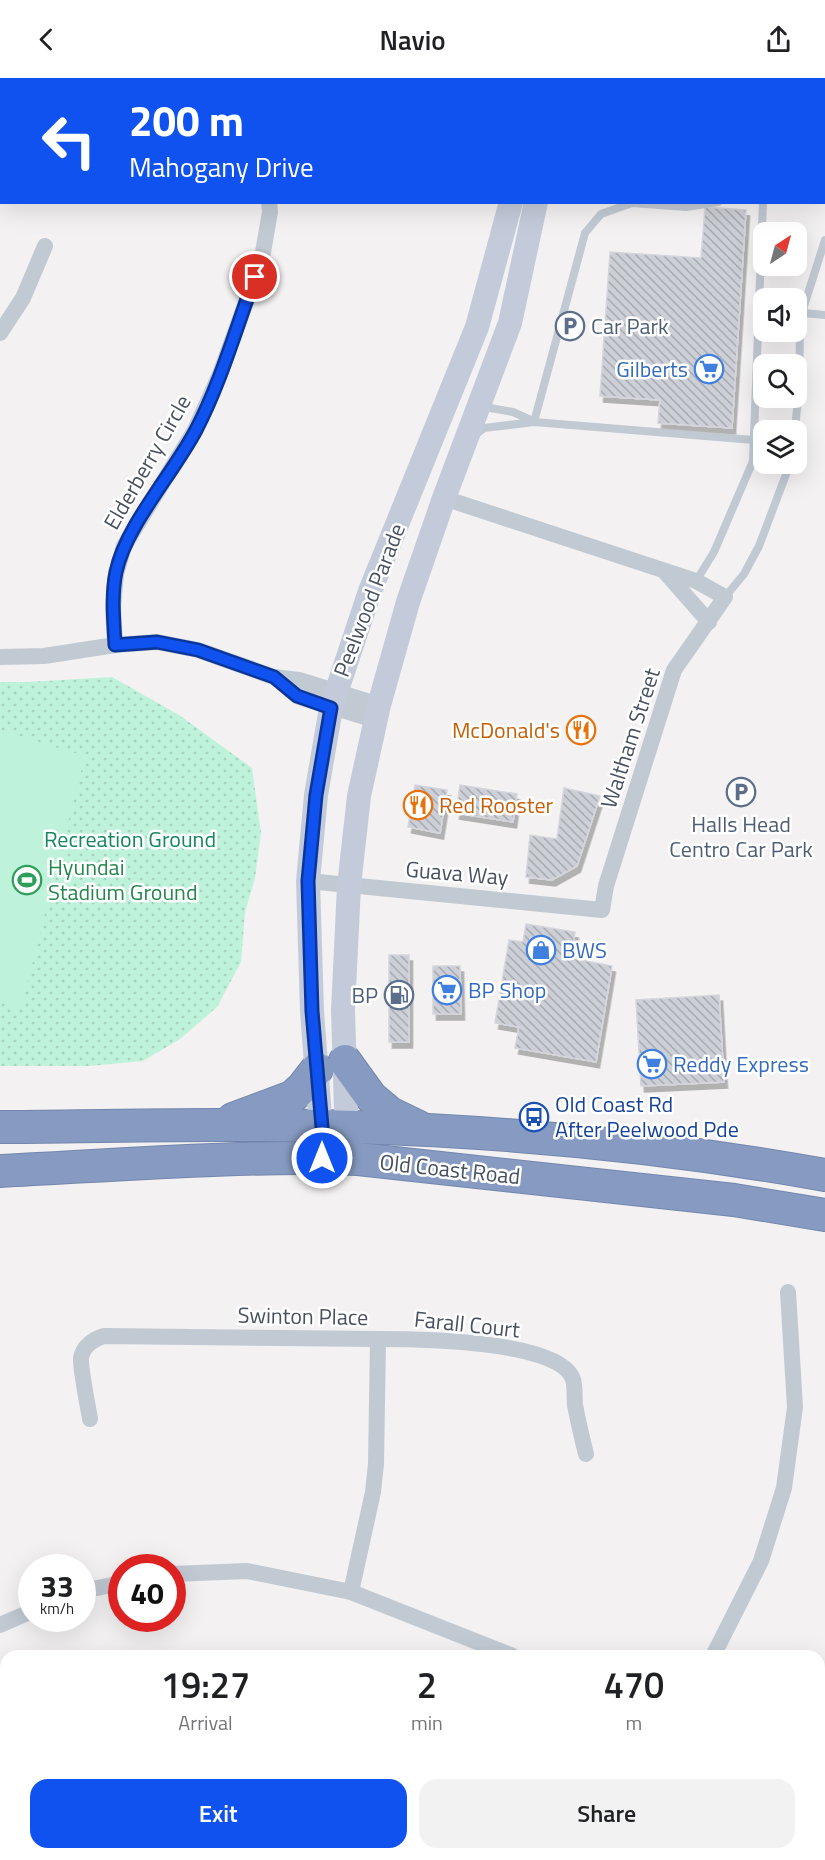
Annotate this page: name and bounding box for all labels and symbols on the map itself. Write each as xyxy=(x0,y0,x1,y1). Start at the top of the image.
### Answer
north arrow xyxy=(753,222,807,276)
pin xyxy=(229,251,280,302)
place label: Car Park xyxy=(591,309,669,343)
parking icon: Car Park xyxy=(554,310,586,342)
place label: Gilberts xyxy=(616,352,688,386)
supermarket icon: Gilberts xyxy=(693,353,725,385)
street label: Elderberry Circle xyxy=(95,388,199,536)
street label: Peelwood Parade xyxy=(324,518,414,682)
street label: Waltham Street xyxy=(591,663,669,813)
place label: McDonald's xyxy=(452,713,560,747)
restaurant icon: McDonald's xyxy=(565,714,597,746)
parking icon: Halls Head Centro Car Park xyxy=(725,776,757,808)
place label: Red Rooster xyxy=(439,788,554,822)
restaurant icon: Red Rooster xyxy=(402,789,434,821)
place label: Halls Head Centro Car Park xyxy=(669,807,813,866)
park label: Recreation Ground xyxy=(44,822,216,856)
place label: Hyundai Stadium Ground xyxy=(48,850,198,909)
street label: Guava Way xyxy=(404,852,510,894)
sports icon: Hyundai Stadium Ground xyxy=(11,864,43,896)
place label: BWS xyxy=(562,933,607,967)
shop icon: BWS xyxy=(525,934,557,966)
place label: BP Shop xyxy=(468,973,546,1007)
supermarket icon: BP Shop xyxy=(431,974,463,1006)
place label: BP xyxy=(351,978,378,1012)
fuel station icon: BP xyxy=(383,979,415,1011)
place label: Reddy Express xyxy=(673,1047,809,1081)
supermarket icon: Reddy Express xyxy=(636,1048,668,1080)
place label: Old Coast Rd After Peelwood Pde xyxy=(555,1087,739,1146)
bus stop icon: Old Coast Rd After Peelwood Pde xyxy=(518,1101,550,1133)
position arrow xyxy=(290,1126,354,1190)
street label: Old Coast Road xyxy=(378,1145,522,1193)
street label: Swinton Place xyxy=(237,1298,369,1334)
street label: Farall Court xyxy=(413,1302,522,1346)
speed limit sign: 40 xyxy=(108,1554,186,1632)

